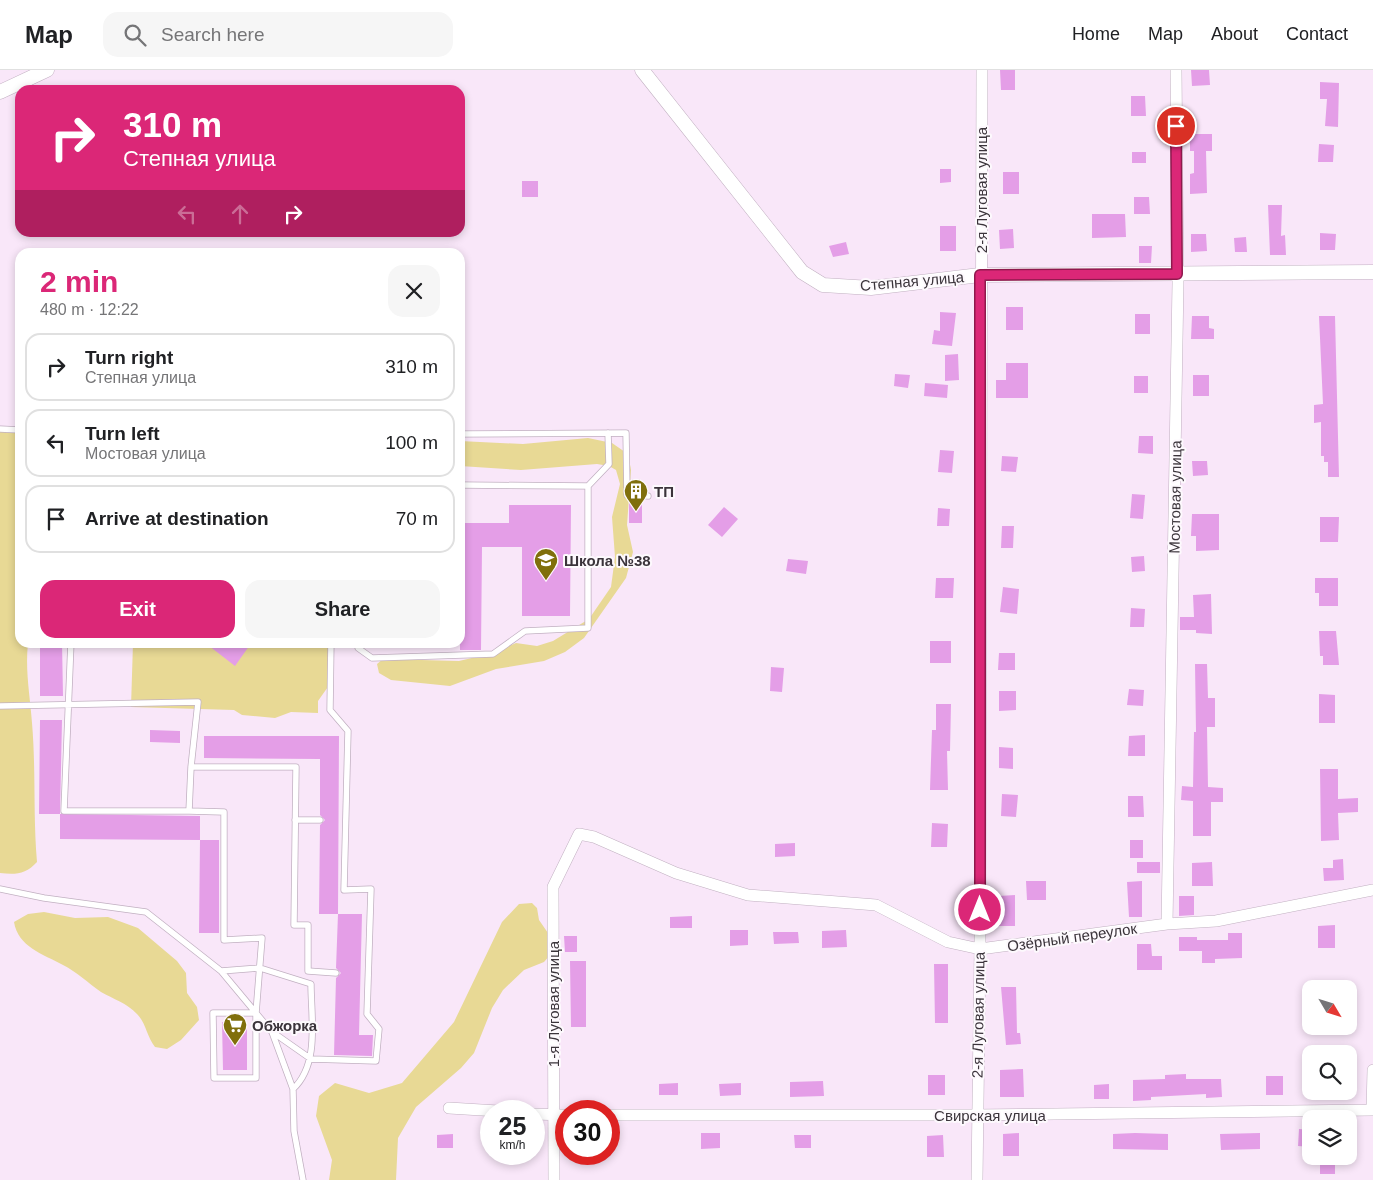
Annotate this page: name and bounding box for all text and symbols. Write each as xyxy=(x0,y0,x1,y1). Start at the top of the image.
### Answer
search box xyxy=(103,12,453,57)
text: Map xyxy=(25,21,73,48)
icon: search xyxy=(121,21,149,49)
text: Search here xyxy=(161,24,265,45)
text: Home xyxy=(1072,24,1120,44)
text: Map xyxy=(1148,24,1183,44)
text: About xyxy=(1211,24,1258,44)
text: Contact xyxy=(1286,24,1348,44)
icon: right xyxy=(40,105,105,170)
text: 310 m xyxy=(123,105,222,144)
pin xyxy=(1155,105,1197,147)
icon: arrive xyxy=(1162,112,1190,140)
street label: 2-я Луговая улица xyxy=(973,126,990,253)
text: Степная улица xyxy=(123,146,276,171)
icon: left xyxy=(173,200,201,228)
icon: ahead xyxy=(226,200,254,228)
icon: right xyxy=(279,200,307,228)
text: 2 min xyxy=(40,265,118,298)
button: close xyxy=(388,265,440,317)
street label: Степная улица xyxy=(859,268,965,294)
text: 480 m · 12:22 xyxy=(40,301,139,318)
text: Turn right xyxy=(85,347,173,368)
icon: right xyxy=(42,353,70,381)
text: 310 m xyxy=(385,356,438,377)
text: Степная улица xyxy=(85,369,196,386)
text: Turn left xyxy=(85,423,160,444)
icon: left xyxy=(42,429,70,457)
text: 100 m xyxy=(385,432,438,453)
street label: Мостовая улица xyxy=(1166,440,1184,554)
text: Мостовая улица xyxy=(85,445,206,462)
building icon: ТП xyxy=(623,478,649,512)
place label: ТП xyxy=(654,483,674,500)
icon: arrive xyxy=(42,505,70,533)
text: Arrive at destination xyxy=(85,508,269,529)
text: 70 m xyxy=(396,508,438,529)
school or university icon: Школа №38 xyxy=(533,547,559,581)
place label: Школа №38 xyxy=(564,552,651,569)
button: Exit xyxy=(40,580,235,638)
button: Share xyxy=(245,580,440,638)
position arrow xyxy=(953,883,1005,935)
street label: Озёрный переулок xyxy=(1006,919,1138,955)
street label: 1-я Луговая улица xyxy=(545,940,562,1067)
street label: 2-я Луговая улица xyxy=(968,951,988,1078)
north arrow xyxy=(1302,980,1358,1035)
map controls xyxy=(1302,980,1357,1165)
supermarket icon: Обжорка xyxy=(222,1012,248,1046)
place label: Обжорка xyxy=(252,1017,318,1034)
button: search xyxy=(1302,1045,1357,1100)
speed limit sign: 30 xyxy=(555,1100,620,1165)
street label: Свирская улица xyxy=(934,1107,1047,1124)
button: layers xyxy=(1302,1110,1357,1165)
text: 25 xyxy=(499,1112,526,1140)
text: km/h xyxy=(499,1138,526,1152)

